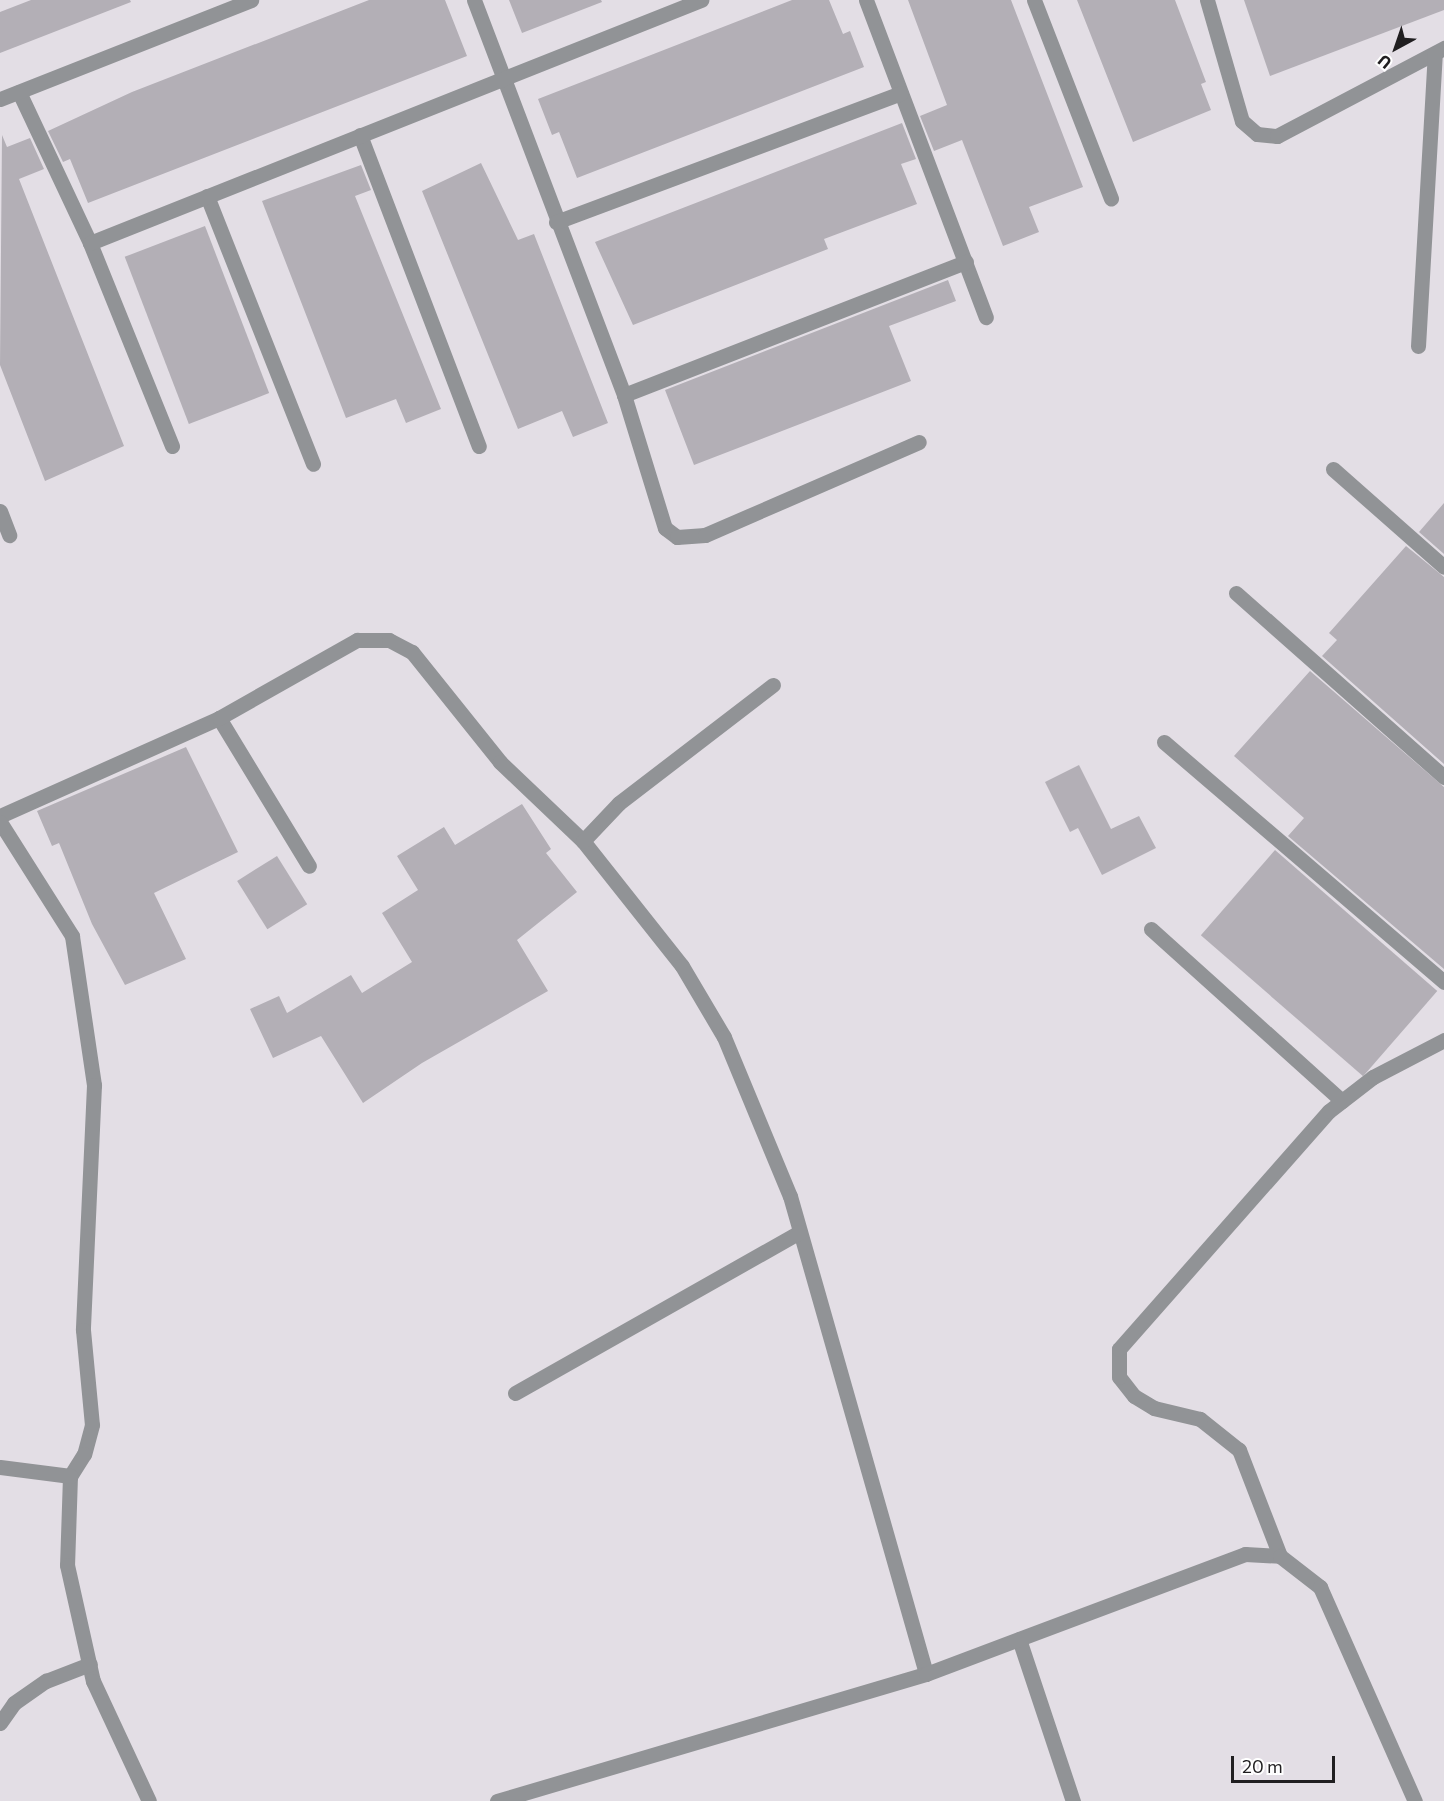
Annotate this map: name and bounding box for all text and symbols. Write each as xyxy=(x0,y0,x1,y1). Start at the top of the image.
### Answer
north arrow xyxy=(1366,18,1426,78)
text: U xyxy=(1374,51,1395,73)
scale bar xyxy=(1234,1744,1338,1782)
text: 20 m xyxy=(1242,1755,1283,1777)

